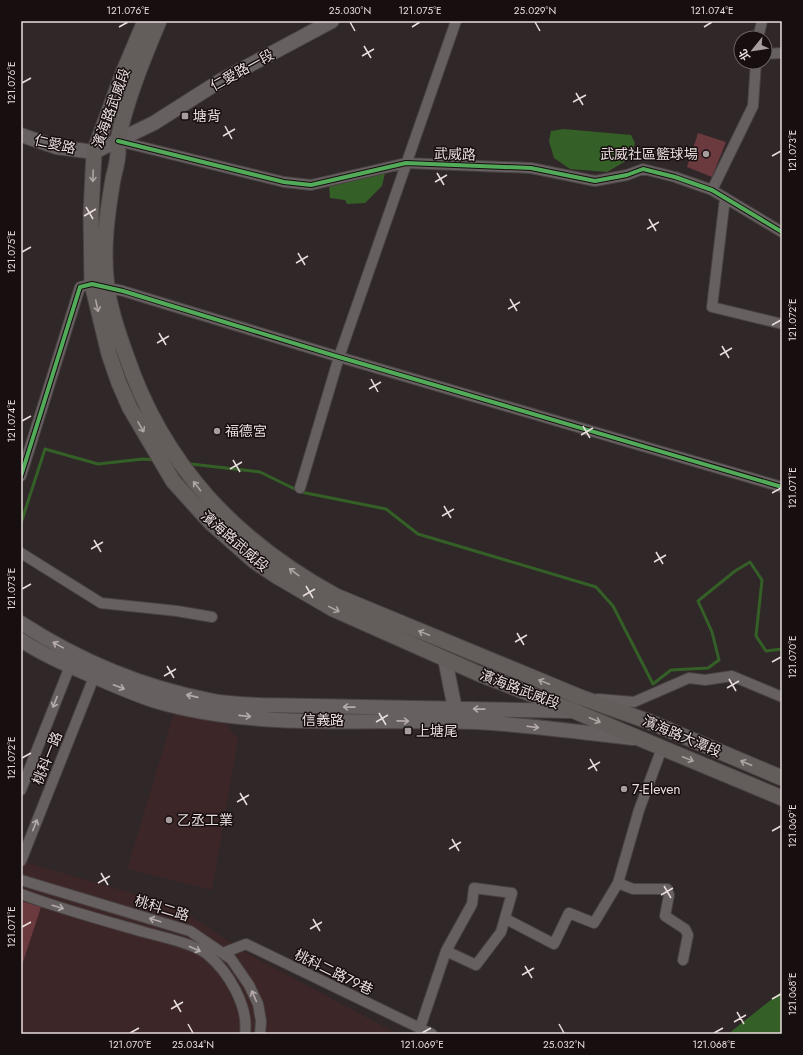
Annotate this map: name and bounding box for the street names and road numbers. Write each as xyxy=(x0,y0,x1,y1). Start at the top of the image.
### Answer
street label: 仁愛路一段 xyxy=(207,44,277,96)
street label: 濱海路武威段 xyxy=(87,65,135,151)
street label: 仁愛路 xyxy=(32,130,78,158)
street label: 武威路 xyxy=(434,143,476,165)
street label: 濱海路武威段 xyxy=(197,506,273,576)
street label: 濱海路武威段 xyxy=(477,665,563,713)
street label: 信義路 xyxy=(302,710,344,730)
street label: 濱海路大潭段 xyxy=(639,710,725,762)
street label: 桃科一路 xyxy=(27,728,67,788)
street label: 桃科二路 xyxy=(132,890,192,926)
street label: 桃科二路79巷 xyxy=(291,944,377,1000)

